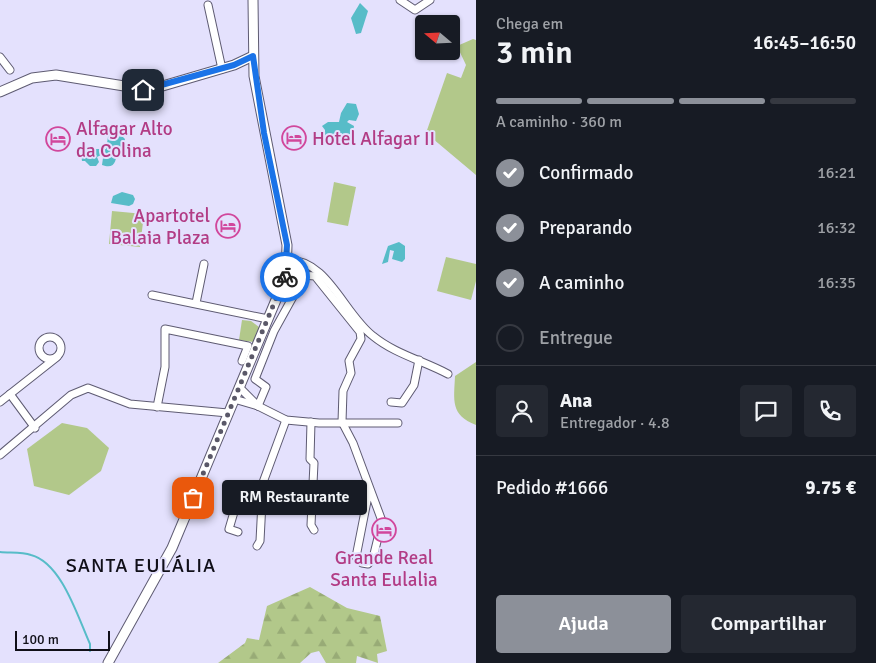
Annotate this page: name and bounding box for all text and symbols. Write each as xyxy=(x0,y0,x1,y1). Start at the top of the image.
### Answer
text: Chega em xyxy=(496,14,563,34)
north arrow xyxy=(415,15,460,60)
map controls xyxy=(415,15,460,60)
text: 16:45–16:50 xyxy=(753,31,856,55)
text: 3 min xyxy=(496,33,573,72)
pin xyxy=(122,69,164,111)
icon: home xyxy=(129,76,157,104)
text: A caminho · 360 m xyxy=(496,112,622,132)
place label: Alfagar Alto da Colina xyxy=(76,117,173,163)
hotel icon: Hotel Alfagar II xyxy=(281,125,307,151)
hotel icon: Alfagar Alto da Colina xyxy=(45,126,71,152)
place label: Hotel Alfagar II xyxy=(312,127,435,151)
icon: check xyxy=(496,159,524,187)
text: Confirmado xyxy=(539,161,633,185)
text: 16:21 xyxy=(817,163,856,183)
place label: Apartotel Balaia Plaza xyxy=(110,204,210,250)
hotel icon: Apartotel Balaia Plaza xyxy=(215,213,241,239)
icon: check xyxy=(496,214,524,242)
text: Preparando xyxy=(539,216,632,240)
text: 16:32 xyxy=(817,218,856,238)
courier xyxy=(260,252,310,302)
icon: bike xyxy=(271,263,299,291)
icon: check xyxy=(496,269,524,297)
text: A caminho xyxy=(539,271,624,295)
text: 16:35 xyxy=(817,273,856,293)
text: Entregue xyxy=(539,326,613,350)
button: person xyxy=(496,385,548,437)
button: chat xyxy=(740,385,792,437)
button: phone xyxy=(804,385,856,437)
text: Ana xyxy=(560,389,592,413)
text: Entregador · 4.8 xyxy=(560,413,670,433)
text: Pedido #1666 xyxy=(496,476,608,500)
text: 9.75 € xyxy=(805,476,856,500)
pin xyxy=(172,477,214,519)
callout: RM Restaurante xyxy=(223,480,368,516)
icon: bag xyxy=(179,484,207,512)
text: RM Restaurante xyxy=(239,487,350,507)
hotel icon: Grande Real Santa Eulalia xyxy=(371,517,397,543)
place label: Grande Real Santa Eulalia xyxy=(330,546,438,592)
district label: SANTA EULÁLIA xyxy=(66,553,216,578)
button: Ajuda xyxy=(496,595,671,653)
button: Compartilhar xyxy=(681,595,856,653)
scale bar xyxy=(15,628,110,651)
text: 100 m xyxy=(22,631,59,648)

